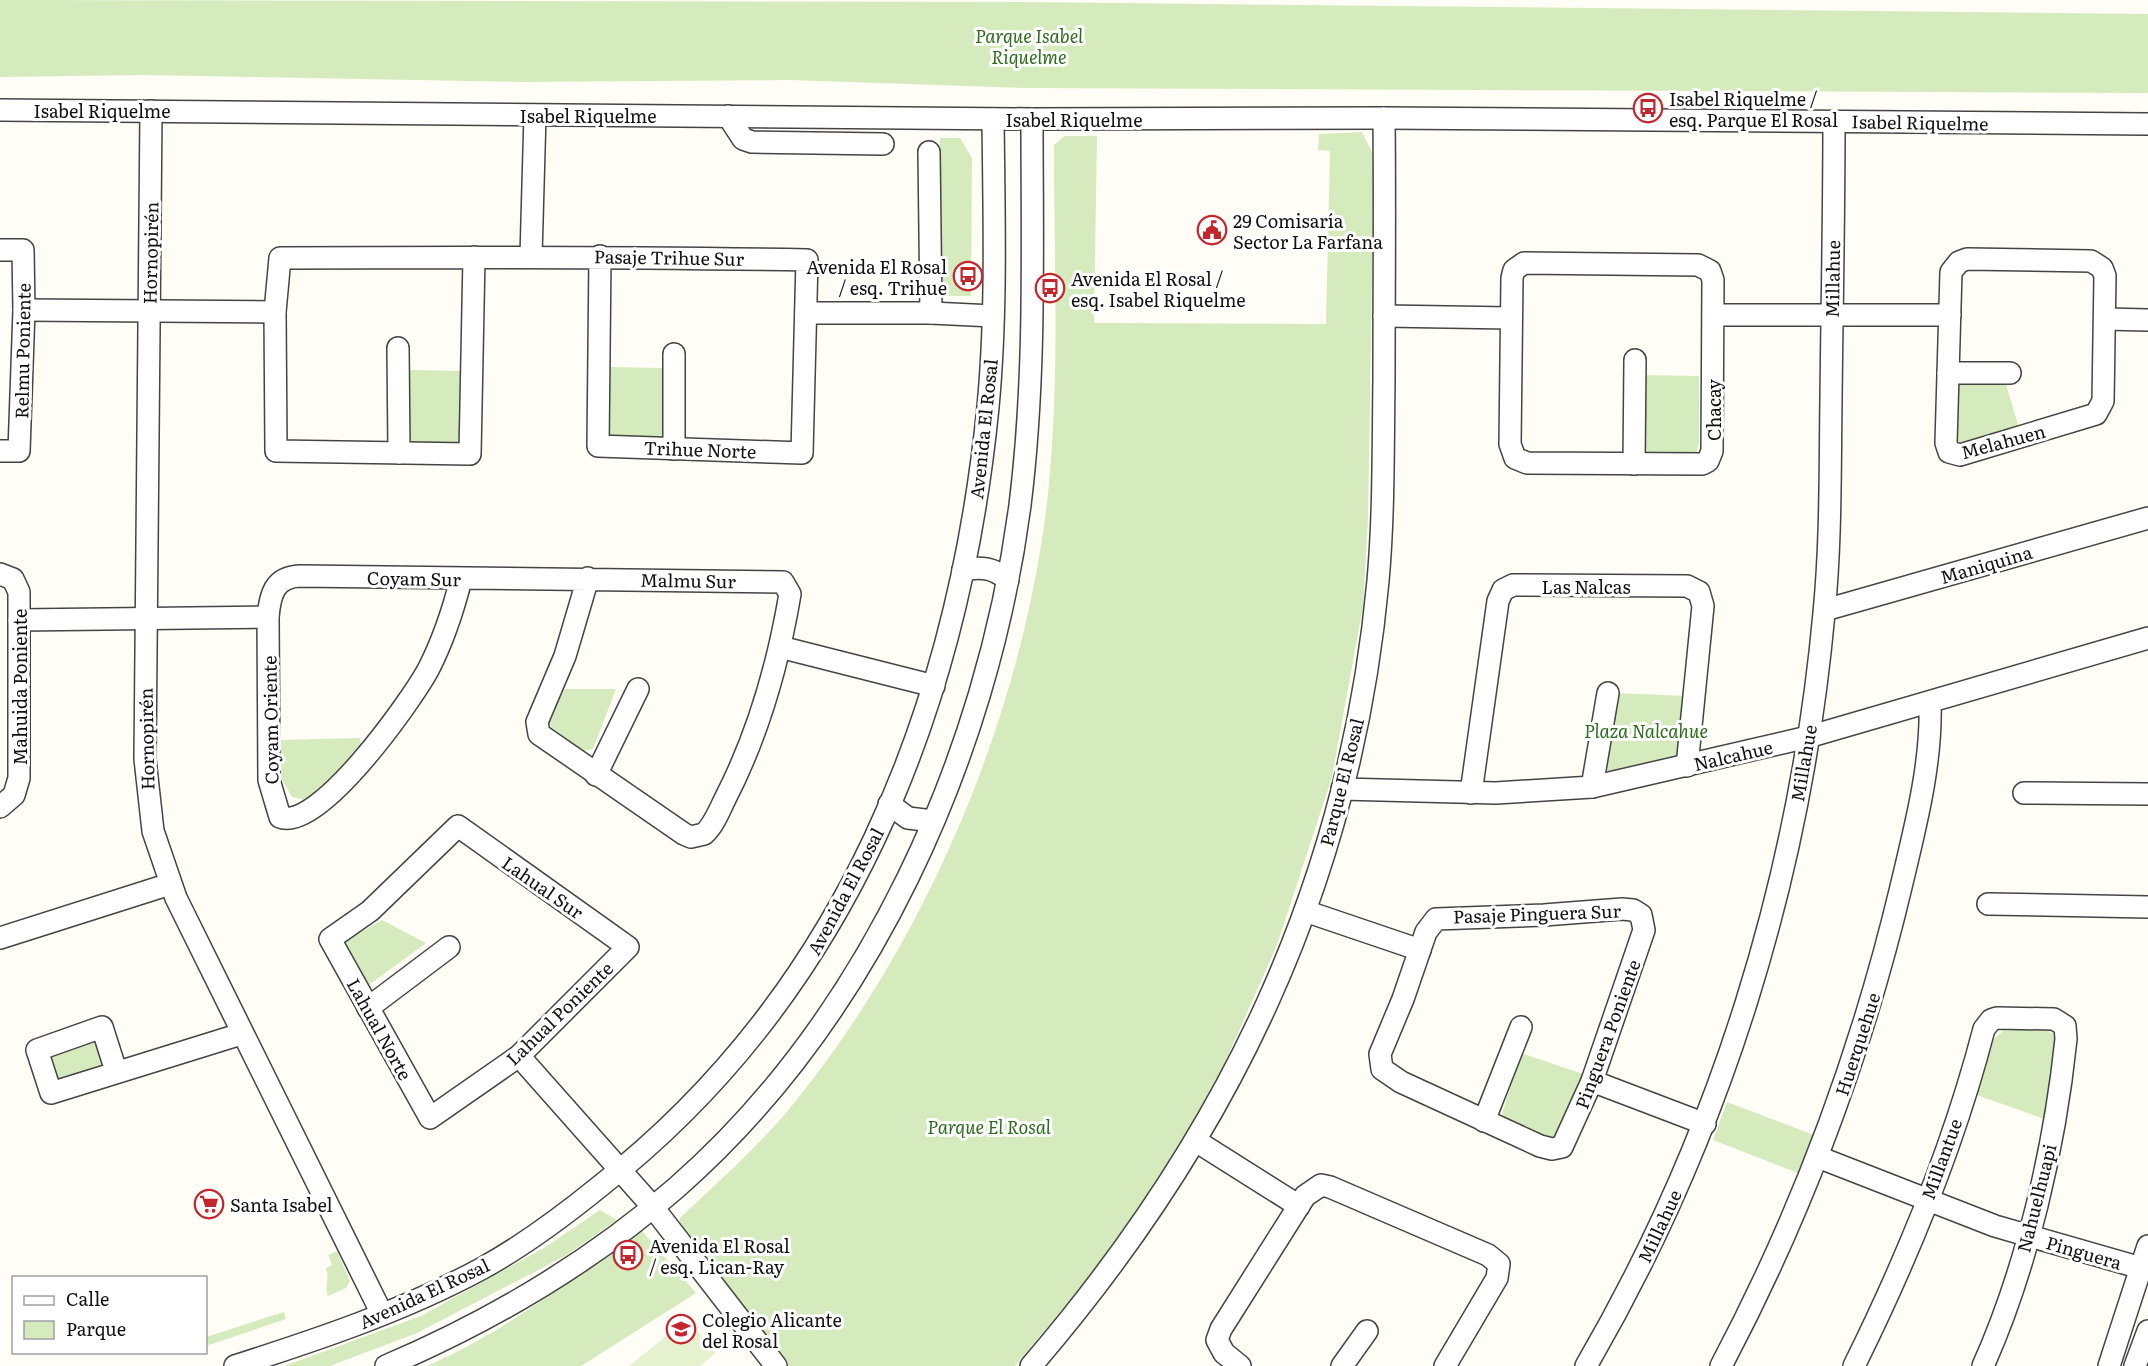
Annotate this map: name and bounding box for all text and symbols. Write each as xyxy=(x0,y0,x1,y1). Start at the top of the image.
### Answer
park label: Parque Isabel Riquelme xyxy=(975,22,1084,70)
place label: Isabel Riquelme / esq. Parque El Rosal xyxy=(1669,85,1838,133)
bus stop icon: Isabel Riquelme / esq. Parque El Rosal xyxy=(1632,92,1664,124)
street label: Isabel Riquelme xyxy=(33,97,171,124)
street label: Isabel Riquelme xyxy=(519,102,657,129)
street label: Isabel Riquelme xyxy=(1005,106,1143,133)
street label: Isabel Riquelme xyxy=(1851,107,1989,137)
street label: Hornopirén xyxy=(136,201,164,304)
place label: 29 Comisaría Sector La Farfana xyxy=(1233,207,1383,255)
public building icon: 29 Comisaría Sector La Farfana xyxy=(1196,214,1228,246)
street label: Millahue xyxy=(1818,240,1846,318)
street label: Pasaje Trihue Sur xyxy=(594,242,745,272)
place label: Avenida El Rosal / esq. Trihue xyxy=(806,253,947,301)
bus stop icon: Avenida El Rosal / esq. Trihue xyxy=(952,260,984,292)
place label: Avenida El Rosal / esq. Isabel Riquelme xyxy=(1071,265,1246,313)
bus stop icon: Avenida El Rosal / esq. Isabel Riquelme xyxy=(1034,272,1066,304)
street label: Relmu Poniente xyxy=(7,283,37,419)
street label: Avenida El Rosal xyxy=(962,358,1004,500)
street label: Chacay xyxy=(1700,378,1727,441)
street label: Melahuen xyxy=(1958,417,2048,465)
street label: Trihue Norte xyxy=(643,434,757,464)
street label: Maniquina xyxy=(1937,538,2036,590)
street label: Coyam Sur xyxy=(367,564,462,592)
street label: Malmu Sur xyxy=(640,566,737,594)
street label: Las Nalcas xyxy=(1541,573,1631,600)
street label: Mahuida Poniente xyxy=(6,609,33,765)
street label: Coyam Oriente xyxy=(255,655,285,785)
street label: Hornopirén xyxy=(132,687,160,790)
street label: Parque El Rosal xyxy=(1312,715,1370,849)
park label: Plaza Nalcahue xyxy=(1584,717,1708,744)
street label: Millahue xyxy=(1783,722,1823,804)
street label: Nalcahue xyxy=(1691,733,1775,777)
street label: Avenida El Rosal xyxy=(800,822,890,960)
street label: Lahual Sur xyxy=(497,849,590,925)
street label: Pasaje Pinguera Sur xyxy=(1453,897,1622,929)
street label: Lahual Poniente xyxy=(499,955,619,1071)
street label: Pinguera Poniente xyxy=(1567,955,1647,1113)
street label: Lahual Norte xyxy=(341,973,419,1085)
street label: Huerquehue xyxy=(1828,989,1886,1099)
park label: Parque El Rosal xyxy=(927,1113,1052,1140)
street label: Millantue xyxy=(1914,1115,1968,1203)
street label: Nahuelhuapi xyxy=(2009,1141,2063,1255)
street label: Millahue xyxy=(1630,1185,1688,1267)
supermarket icon: Santa Isabel xyxy=(193,1188,225,1220)
place label: Santa Isabel xyxy=(230,1191,333,1218)
street label: Pinguera xyxy=(2043,1228,2125,1276)
place label: Avenida El Rosal / esq. Lican-Ray xyxy=(649,1232,790,1280)
bus stop icon: Avenida El Rosal / esq. Lican-Ray xyxy=(612,1239,644,1271)
street label: Avenida El Rosal xyxy=(354,1251,494,1335)
legend xyxy=(12,1276,207,1354)
text: Calle xyxy=(66,1285,109,1312)
place label: Colegio Alicante del Rosal xyxy=(702,1306,842,1354)
school or university icon: Colegio Alicante del Rosal xyxy=(665,1313,697,1345)
text: Parque xyxy=(66,1315,126,1342)

